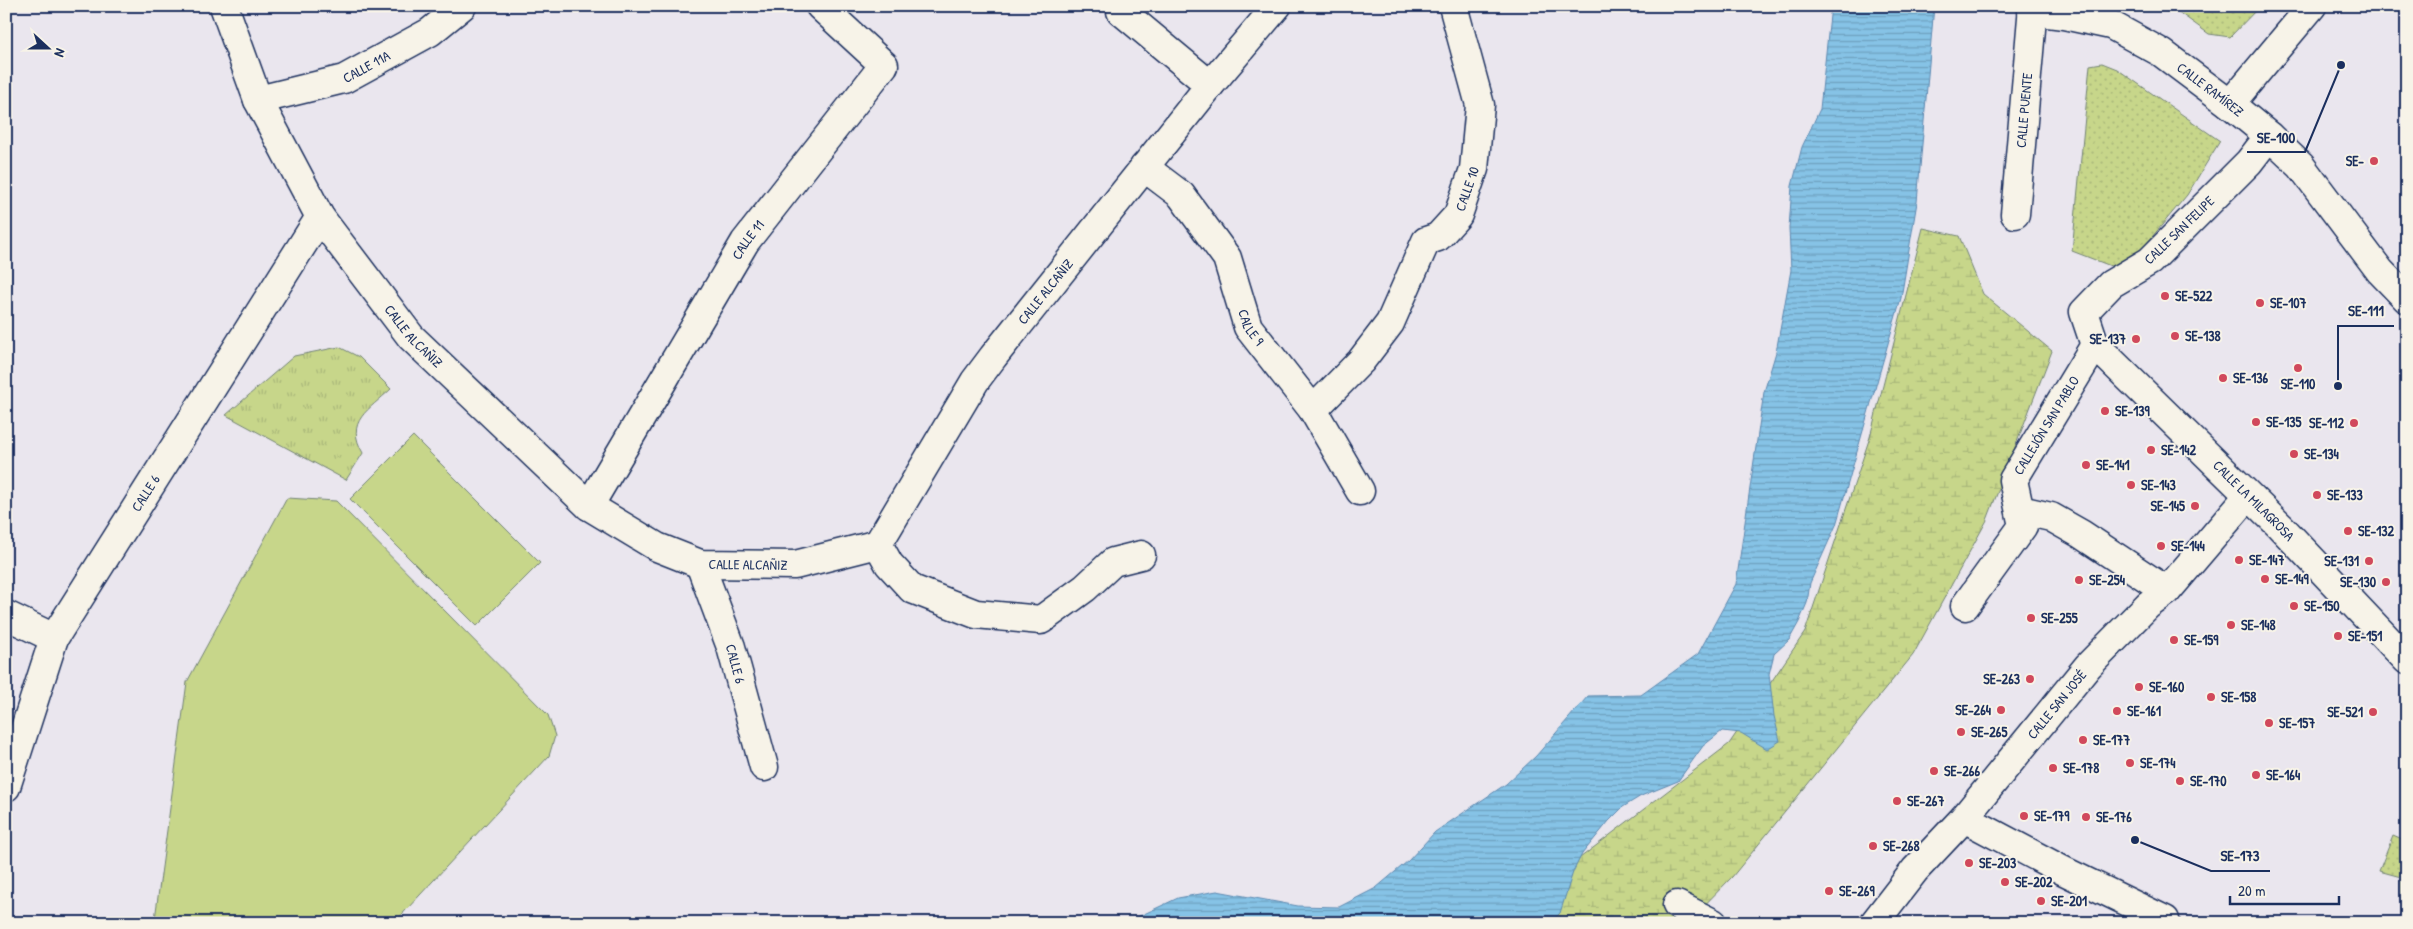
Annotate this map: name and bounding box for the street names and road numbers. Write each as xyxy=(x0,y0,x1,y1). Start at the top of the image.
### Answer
street label: CALLE 11A xyxy=(339,46,393,87)
street label: CALLE RAMÍREZ xyxy=(2173,58,2248,120)
street label: CALLE PUENTE xyxy=(2011,72,2036,149)
street label: CALLE 10 xyxy=(1450,164,1483,213)
street label: CALLE SAN FELIPE xyxy=(2139,191,2218,268)
street label: CALLE 11 xyxy=(727,216,768,263)
street label: CALLE ALCAÑIZ xyxy=(1013,255,1077,328)
street label: CALLE ALCAÑIZ xyxy=(381,300,447,371)
street label: CALLE 9 xyxy=(1234,307,1269,349)
street label: CALLEJÓN SAN PABLO xyxy=(2009,372,2083,478)
street label: CALLE LA MILAGROSA xyxy=(2209,456,2299,545)
street label: CALLE 6 xyxy=(126,470,164,515)
street label: CALLE ALCAÑIZ xyxy=(708,554,787,574)
street label: CALLE 6 xyxy=(722,642,751,686)
street label: CALLE SAN JOSÉ xyxy=(2022,666,2090,743)

